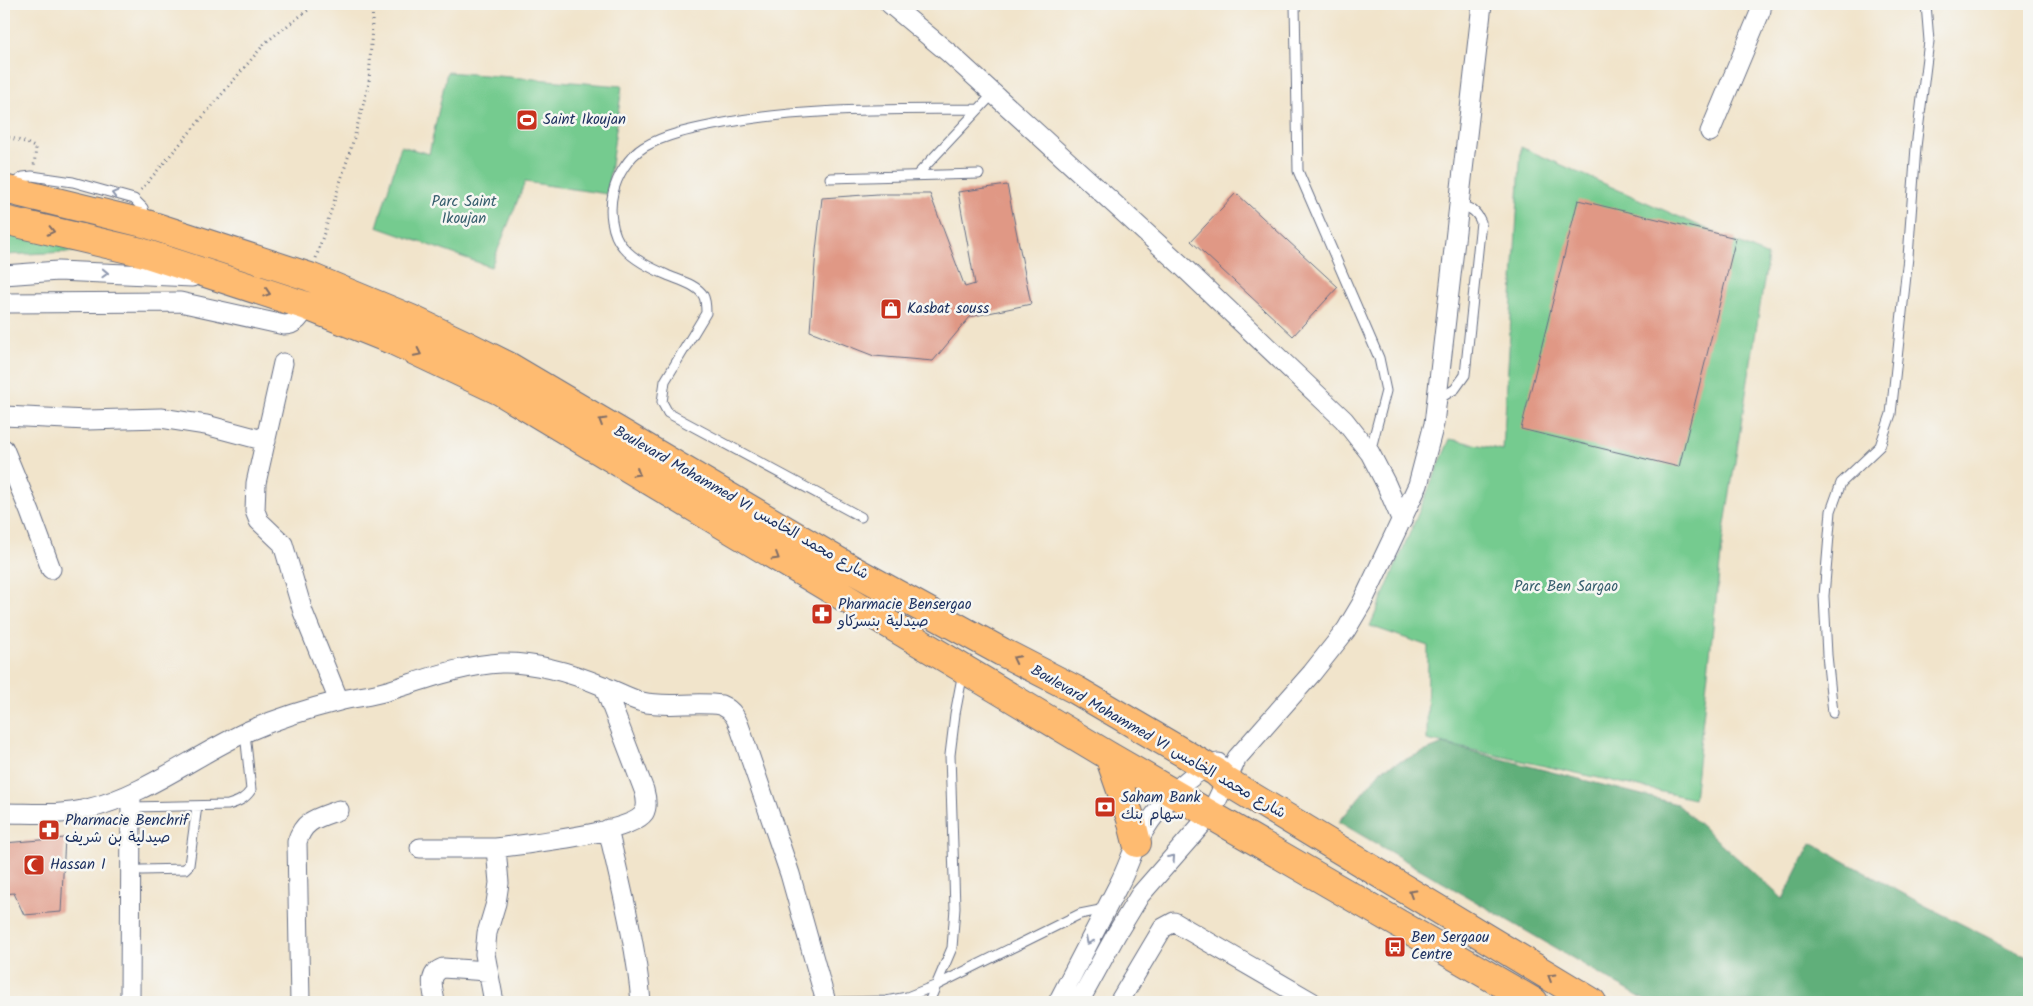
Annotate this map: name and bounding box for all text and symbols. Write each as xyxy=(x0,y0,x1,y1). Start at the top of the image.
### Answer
sports icon: Saint Ikoujan xyxy=(515,108,539,132)
place label: Saint Ikoujan xyxy=(543,108,626,132)
one-way arrow xyxy=(111,189,120,200)
park label: Parc Saint Ikoujan xyxy=(431,190,497,231)
one-way arrow xyxy=(47,225,56,236)
one-way arrow xyxy=(101,267,109,278)
one-way arrow xyxy=(263,287,271,297)
shop icon: Kasbat souss xyxy=(879,297,903,321)
place label: Kasbat souss xyxy=(907,297,990,321)
one-way arrow xyxy=(413,347,422,357)
one-way arrow xyxy=(598,418,607,428)
street label: Boulevard Mohammed VI شارع محمد الخامس xyxy=(609,420,873,586)
one-way arrow xyxy=(632,467,641,477)
one-way arrow xyxy=(771,550,780,560)
park label: Parc Ben Sargao xyxy=(1514,575,1618,599)
place label: Pharmacie Bensergao صيدلية بنسركاو xyxy=(837,593,972,634)
pharmacy icon: Pharmacie Bensergao صيدلية بنسركاو xyxy=(810,602,834,626)
one-way arrow xyxy=(1012,655,1021,665)
street label: Boulevard Mohammed VI شارع محمد الخامس xyxy=(1026,659,1290,825)
place label: Saham Bank سهام بنك xyxy=(1121,786,1202,827)
bank icon: Saham Bank سهام بنك xyxy=(1093,795,1117,819)
place label: Pharmacie Benchrif صيدلية بن شريف xyxy=(65,809,190,850)
pharmacy icon: Pharmacie Benchrif صيدلية بن شريف xyxy=(37,818,61,842)
mosque icon: Hassan I xyxy=(22,853,46,877)
place label: Hassan I xyxy=(50,853,106,877)
one-way arrow xyxy=(1166,855,1175,864)
one-way arrow xyxy=(1408,889,1417,899)
place label: Ben Sergaou Centre xyxy=(1411,926,1489,967)
bus stop icon: Ben Sergaou Centre xyxy=(1383,935,1407,959)
one-way arrow xyxy=(1085,936,1095,945)
one-way arrow xyxy=(1547,973,1556,983)

